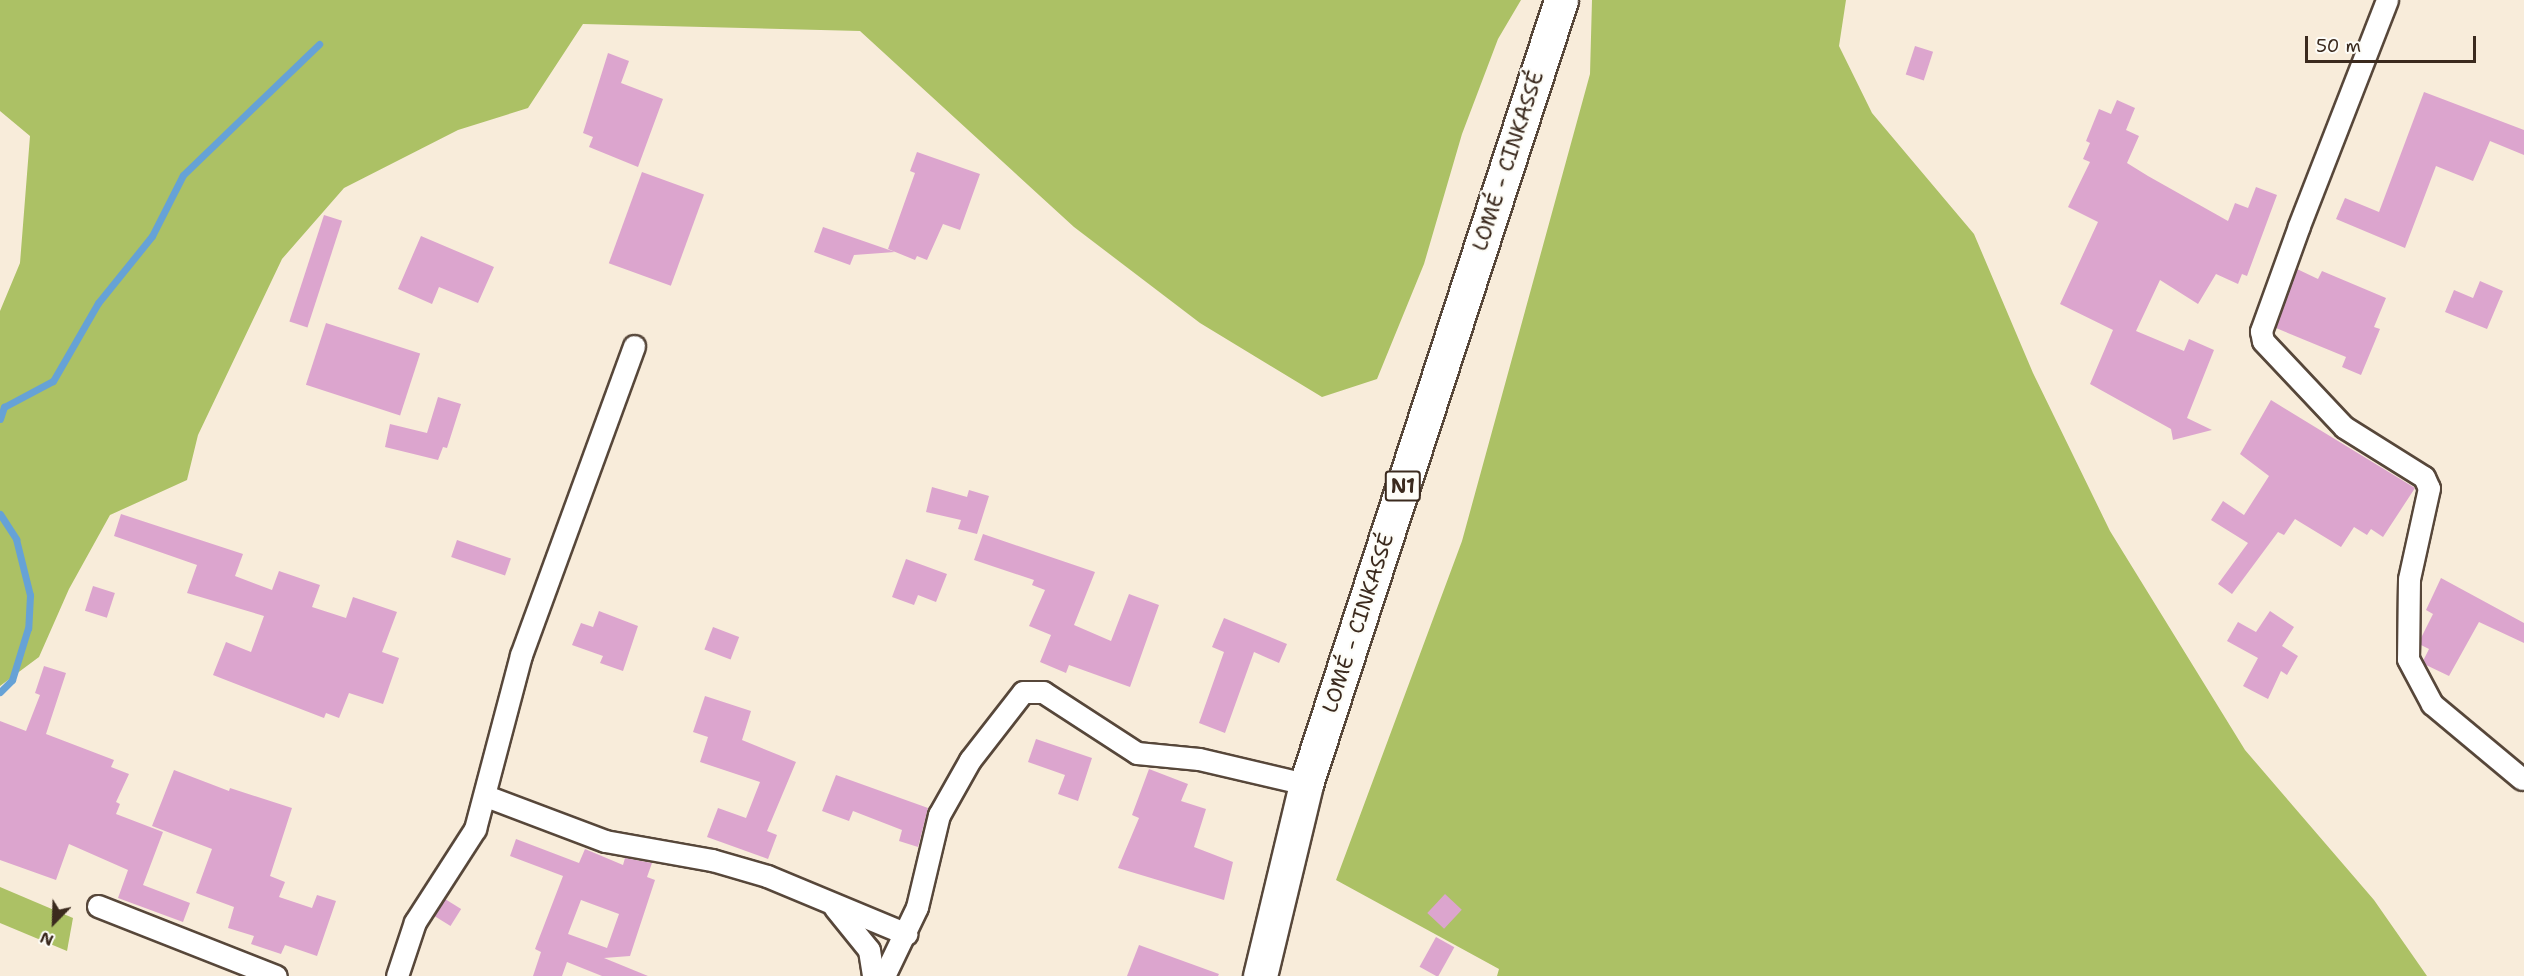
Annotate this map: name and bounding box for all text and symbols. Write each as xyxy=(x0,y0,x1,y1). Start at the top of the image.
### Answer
scale bar xyxy=(2308,24,2479,62)
text: 50 m xyxy=(2316,34,2361,58)
street label: LOMÉ - CINKASSÉ xyxy=(1467,68,1549,254)
road number: N1 xyxy=(1384,469,1422,503)
street label: LOMÉ - CINKASSÉ xyxy=(1317,530,1399,716)
north arrow xyxy=(24,892,84,952)
text: N xyxy=(37,927,57,951)

